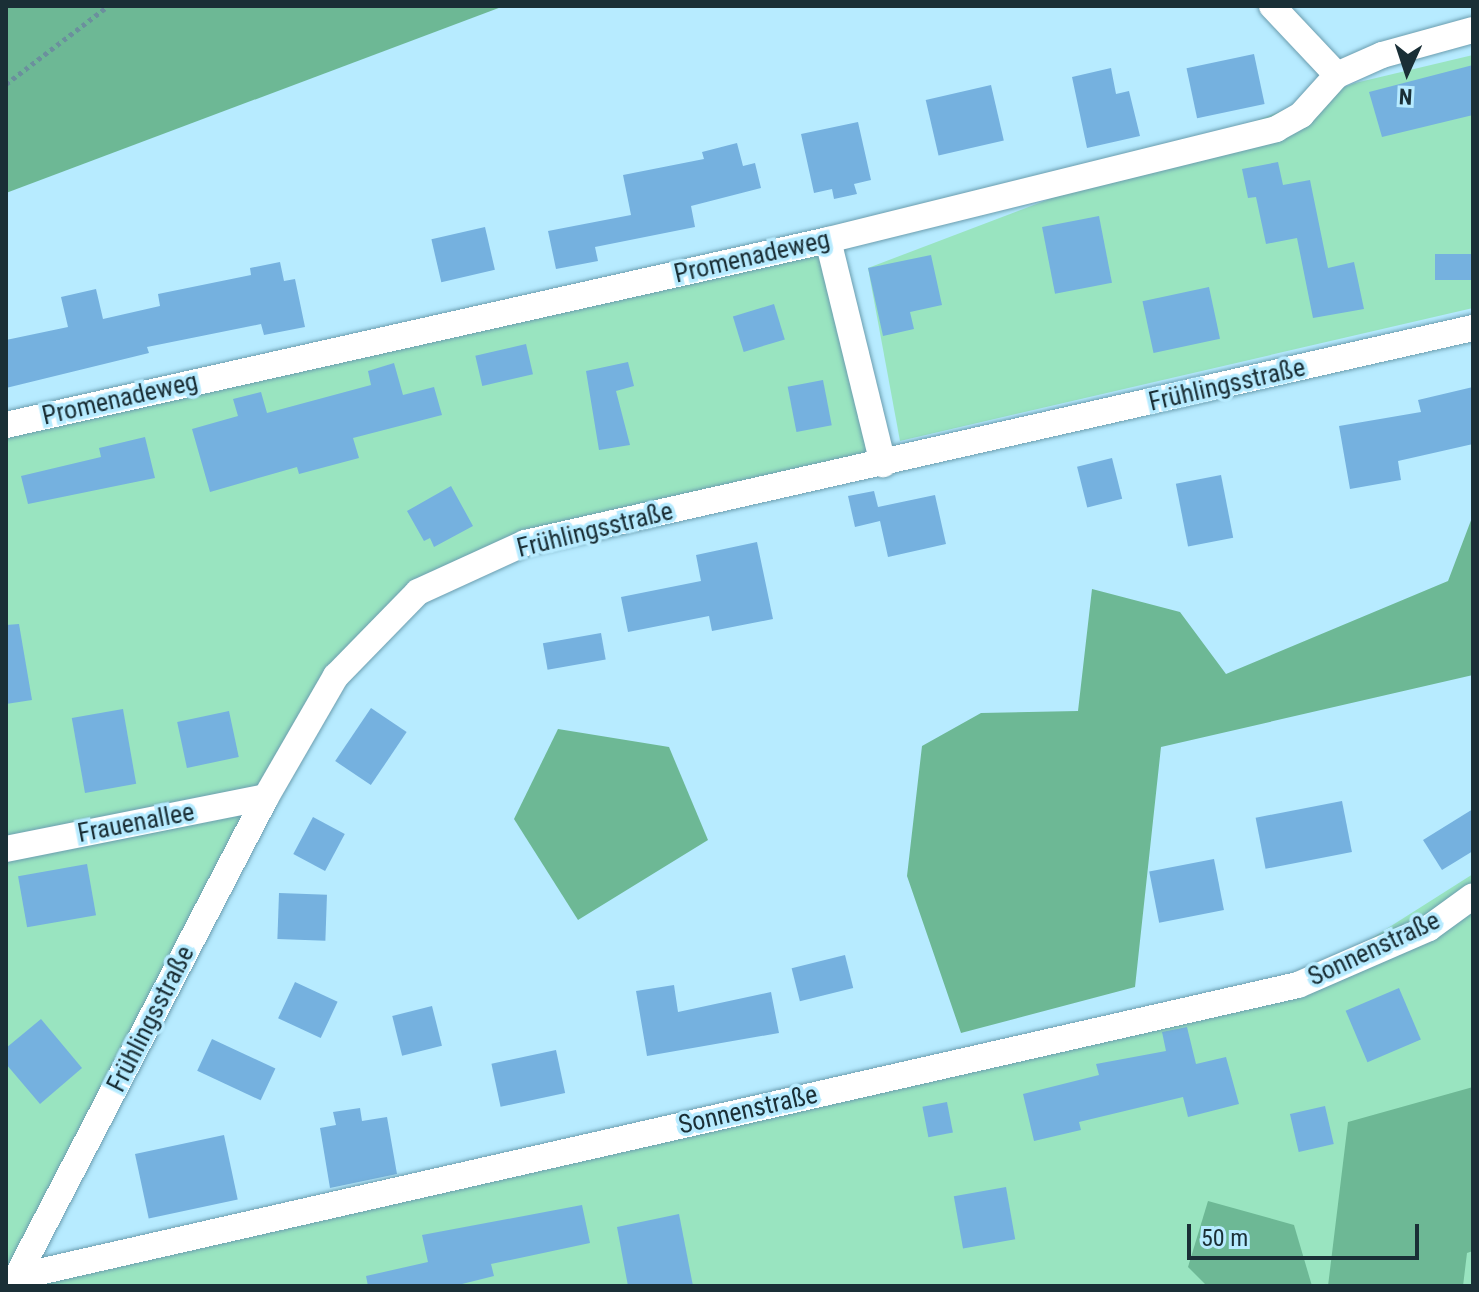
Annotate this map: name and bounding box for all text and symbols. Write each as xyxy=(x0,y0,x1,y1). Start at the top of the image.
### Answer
north arrow xyxy=(1367,32,1447,112)
text: N xyxy=(1398,84,1413,109)
street label: Promenadeweg xyxy=(671,224,833,290)
street label: Frühlingsstraße xyxy=(1146,352,1308,418)
street label: Promenadeweg xyxy=(39,366,201,432)
street label: Frühlingsstraße xyxy=(514,496,676,564)
street label: Frauenallee xyxy=(75,796,197,850)
street label: Sonnenstraße xyxy=(1303,905,1445,993)
street label: Frühlingsstraße xyxy=(101,941,201,1097)
street label: Sonnenstraße xyxy=(675,1079,821,1141)
scale bar xyxy=(1191,1208,1423,1258)
text: 50 m xyxy=(1201,1224,1248,1252)

